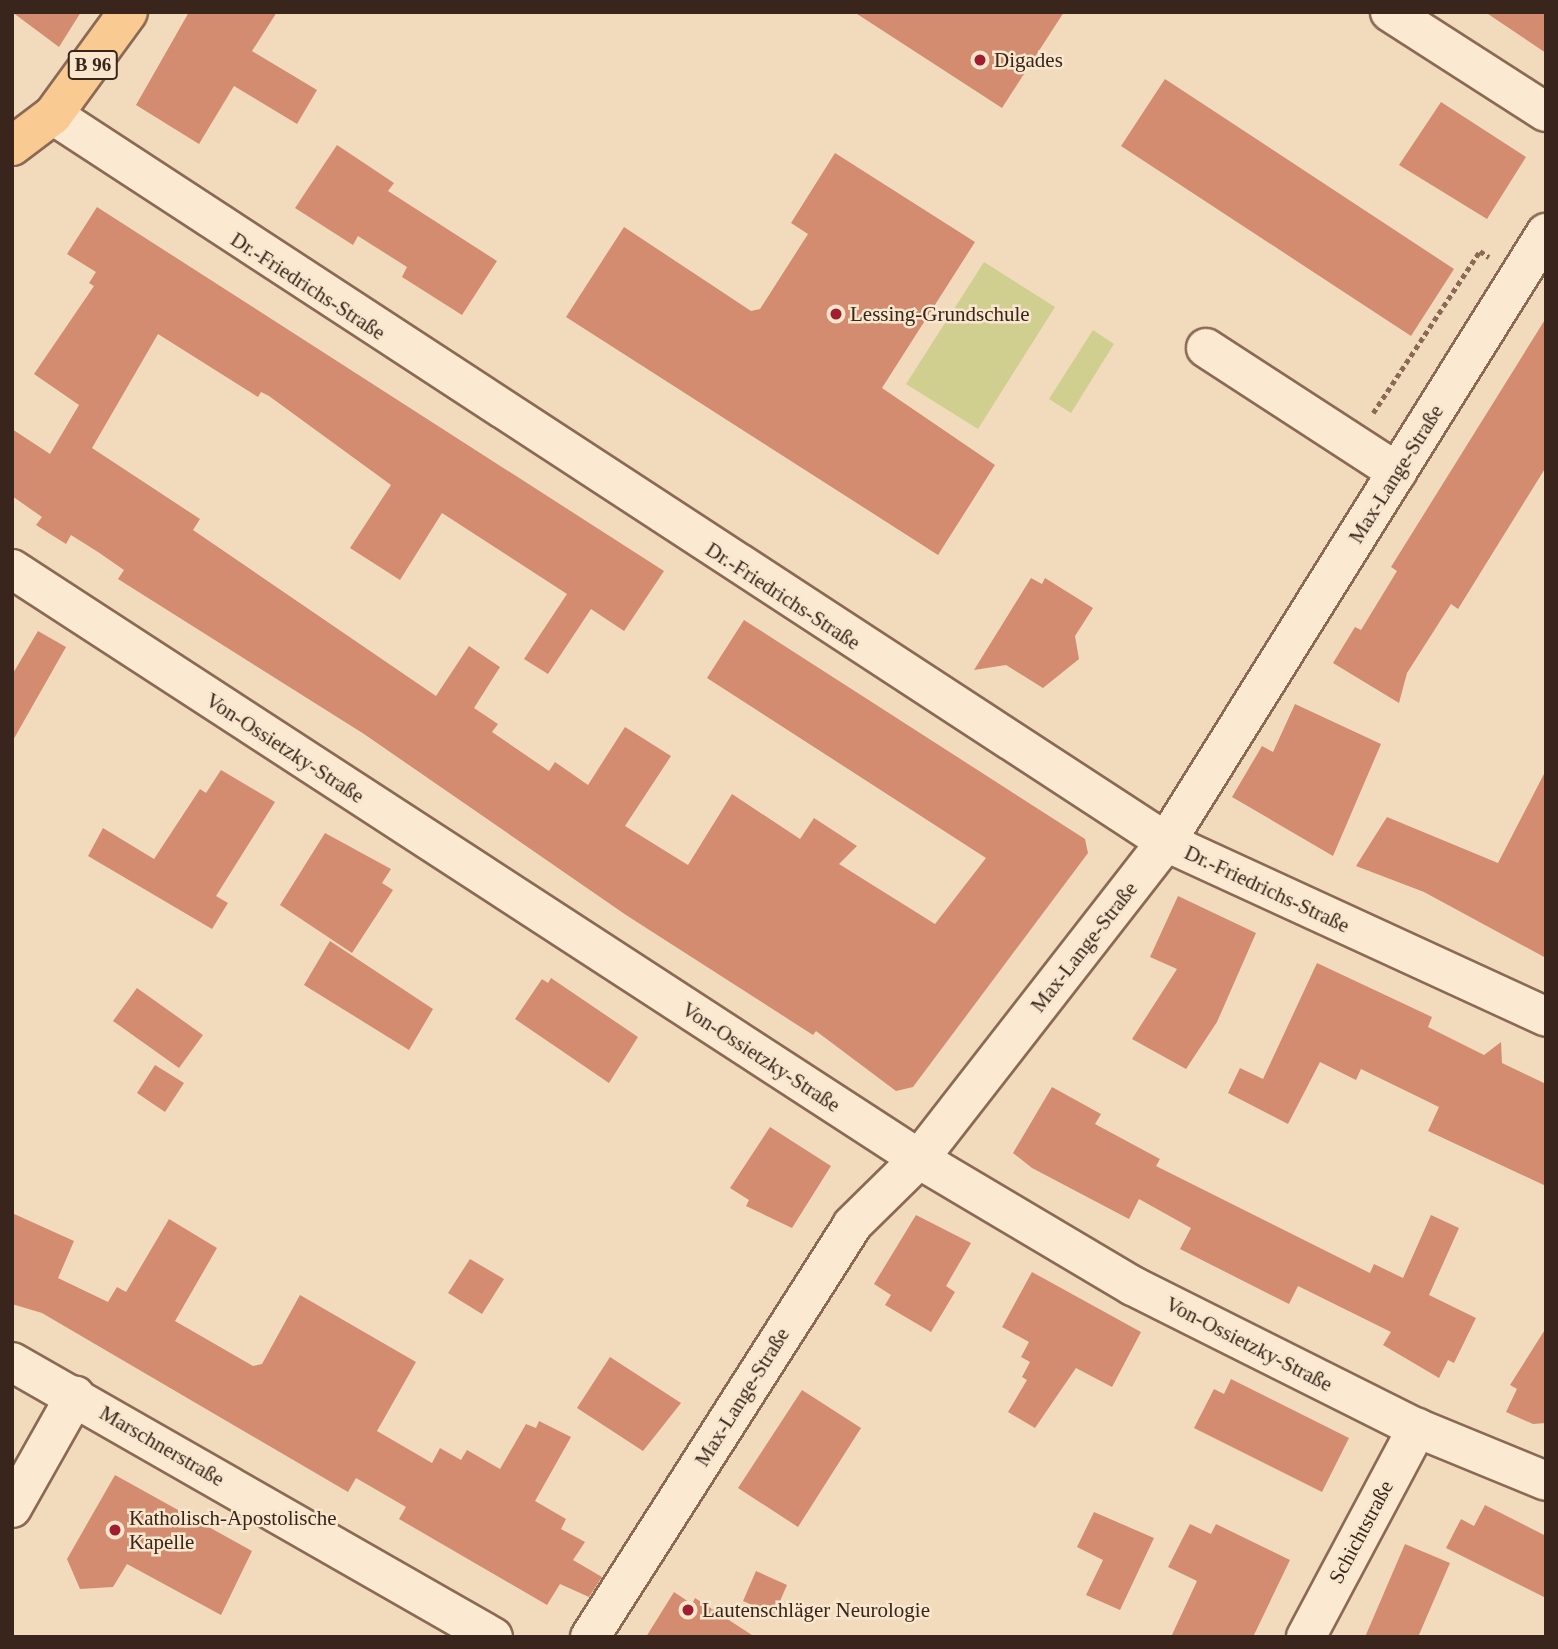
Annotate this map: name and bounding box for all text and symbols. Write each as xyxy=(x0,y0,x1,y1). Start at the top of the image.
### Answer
place label: Digades xyxy=(994,47,1063,73)
road number: B 96 xyxy=(67,50,119,80)
marker: Digades xyxy=(972,52,988,68)
street label: Dr.-Friedrichs-Straße xyxy=(226,227,390,345)
place label: Lessing-Grundschule xyxy=(850,301,1030,327)
marker: Lessing-Grundschule xyxy=(828,306,844,322)
street label: Max-Lange-Straße xyxy=(1343,400,1449,548)
street label: Dr.-Friedrichs-Straße xyxy=(701,537,865,655)
street label: Von-Ossietzky-Straße xyxy=(201,687,369,809)
street label: Dr.-Friedrichs-Straße xyxy=(1181,840,1353,938)
street label: Max-Lange-Straße xyxy=(1025,877,1143,1017)
street label: Von-Ossietzky-Straße xyxy=(677,996,845,1118)
street label: Von-Ossietzky-Straße xyxy=(1161,1291,1337,1397)
street label: Max-Lange-Straße xyxy=(689,1323,795,1471)
street label: Marschnerstraße xyxy=(95,1400,229,1492)
street label: Schichtstraße xyxy=(1323,1476,1399,1588)
place label: Katholisch-Apostolische Kapelle xyxy=(129,1505,337,1555)
marker: Katholisch-Apostolische Kapelle xyxy=(107,1522,123,1538)
place label: Lautenschläger Neurologie xyxy=(702,1597,930,1623)
marker: Lautenschläger Neurologie xyxy=(680,1602,696,1618)

